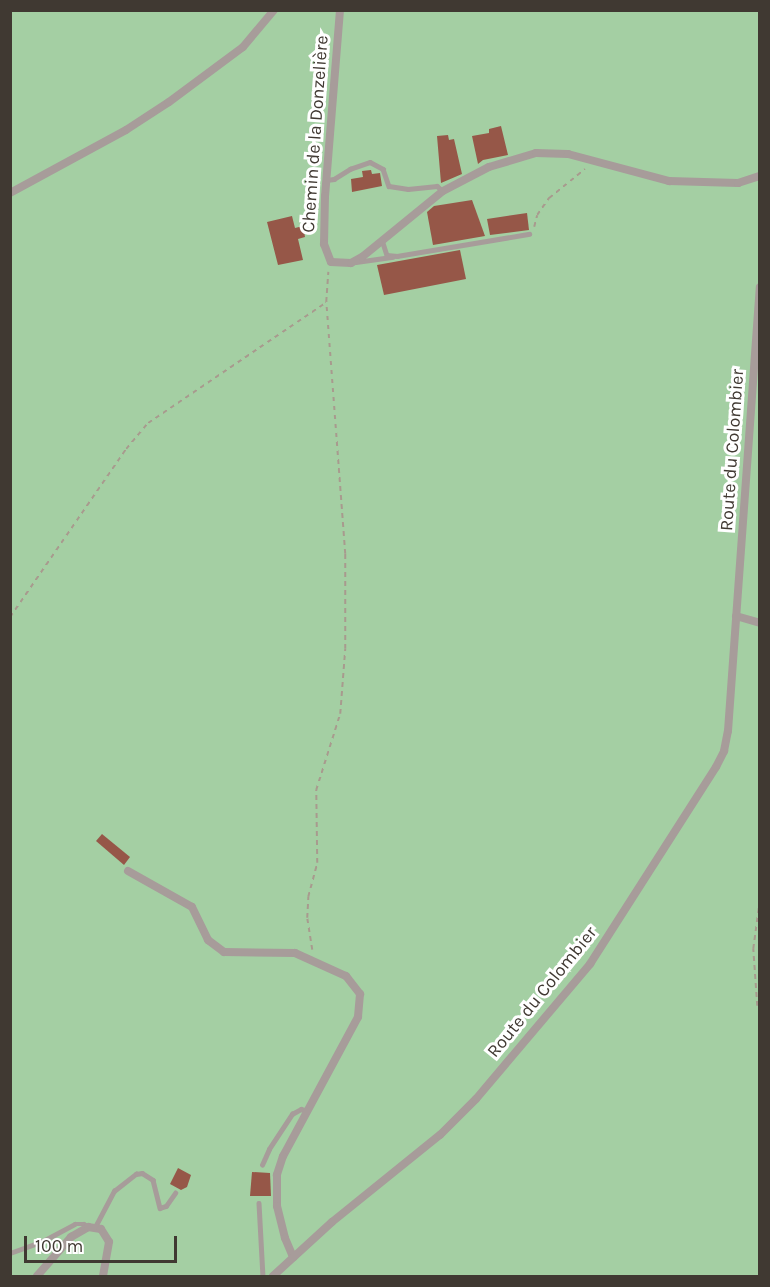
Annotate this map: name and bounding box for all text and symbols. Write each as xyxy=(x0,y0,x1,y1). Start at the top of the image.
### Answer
street label: Chemin de la Donzelière xyxy=(297,35,333,233)
street label: Route du Colombier xyxy=(716,368,748,532)
street label: Route du Colombier xyxy=(483,922,601,1062)
scale bar xyxy=(27,1224,180,1262)
text: 100 m xyxy=(35,1235,83,1257)

